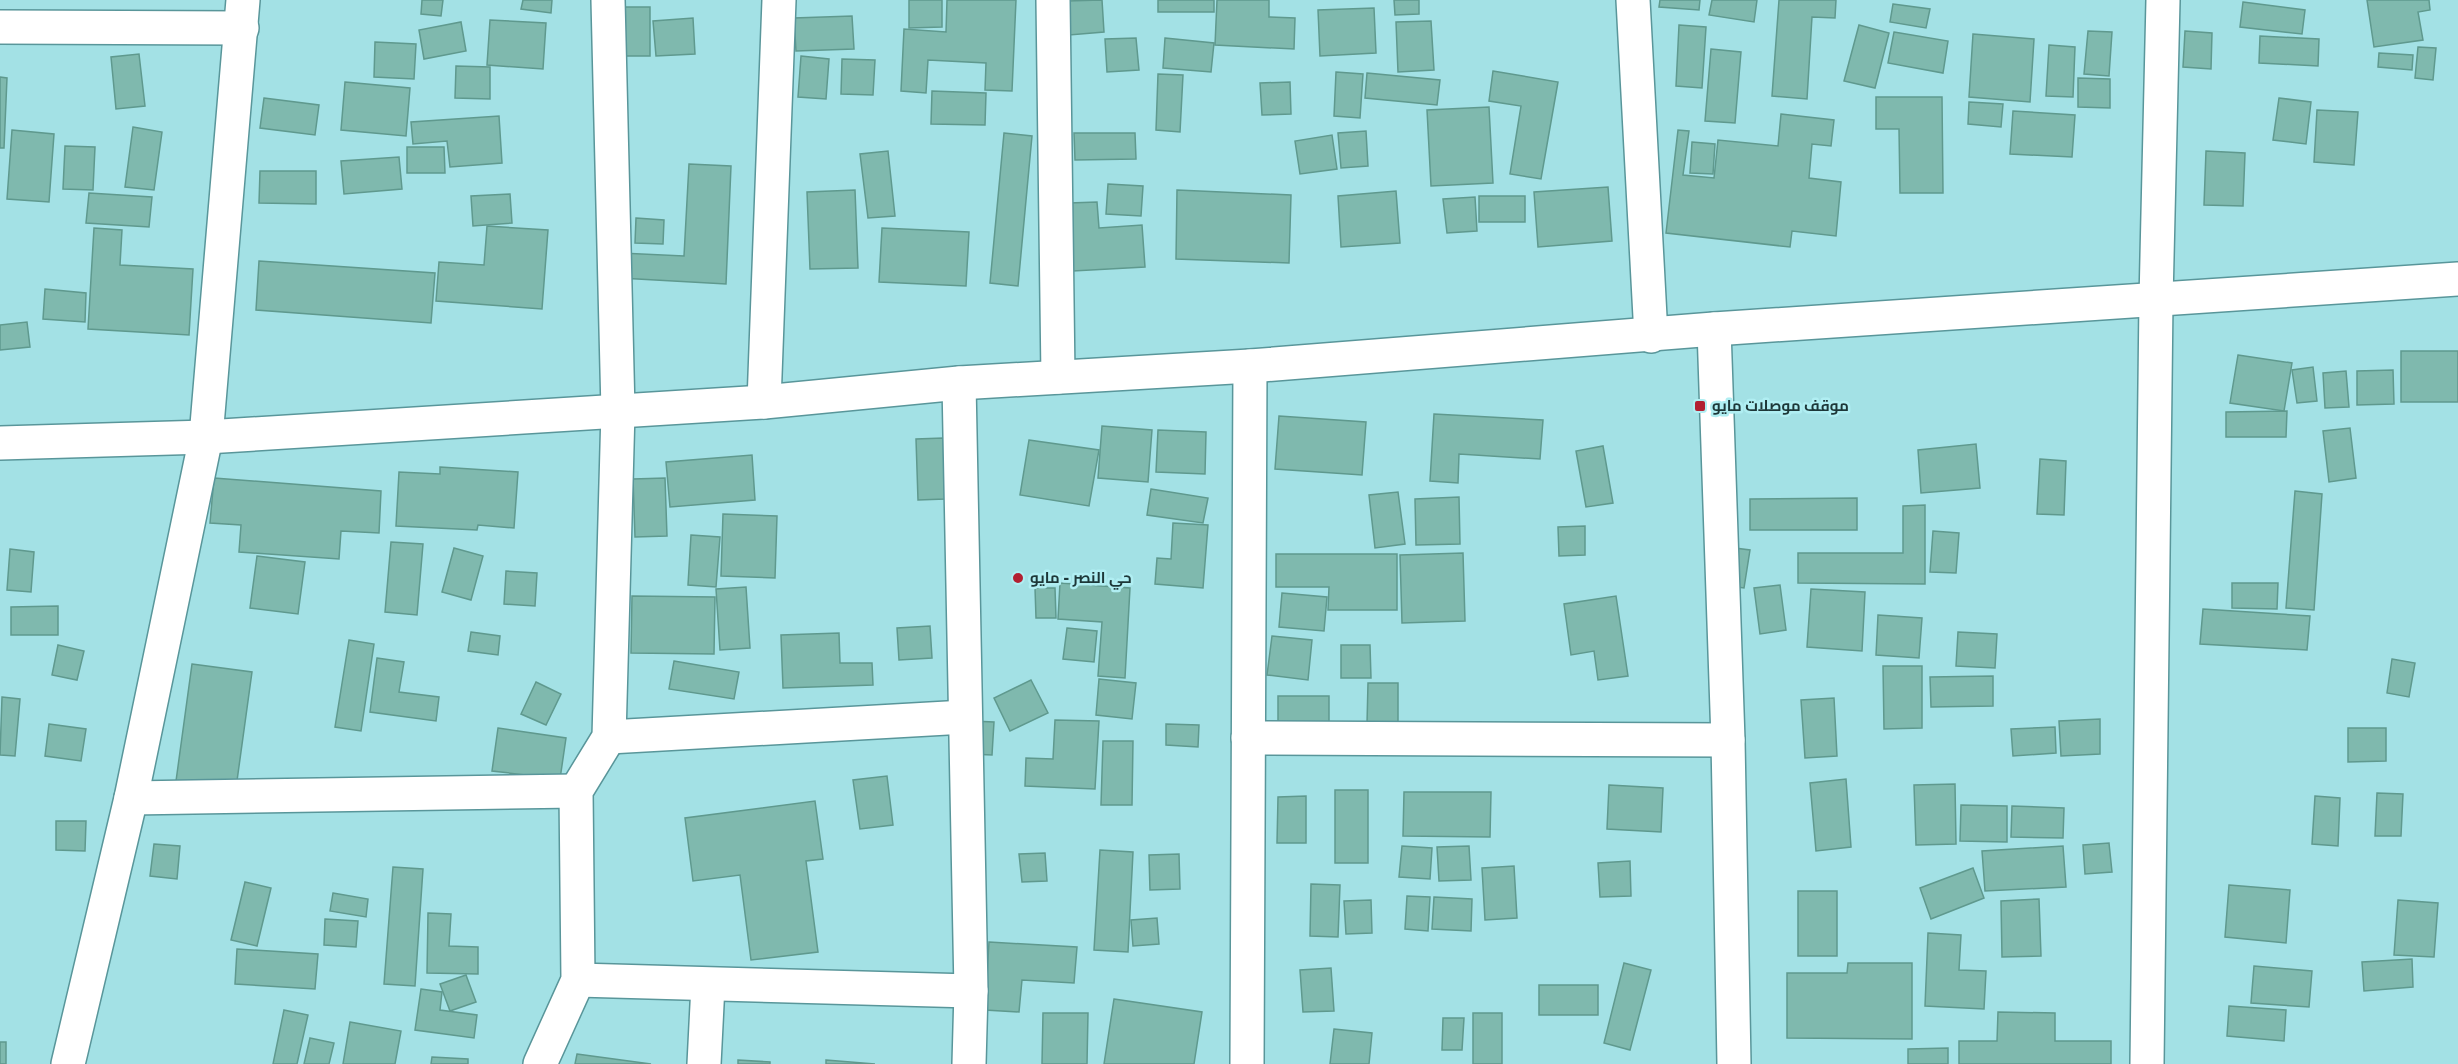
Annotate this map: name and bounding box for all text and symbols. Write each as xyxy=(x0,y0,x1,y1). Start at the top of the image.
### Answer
place label: موقف موصلات مايو xyxy=(1712,396,1849,415)
marker: موقف موصلات مايو xyxy=(1693,399,1707,413)
place label: حي النصر - مايو xyxy=(1030,568,1132,590)
marker: حي النصر - مايو xyxy=(1011,571,1025,585)

